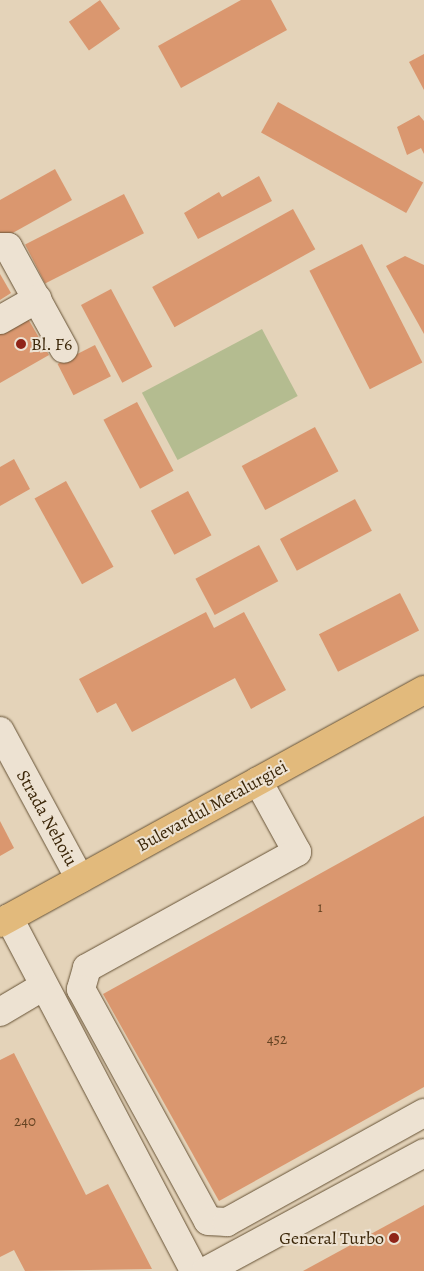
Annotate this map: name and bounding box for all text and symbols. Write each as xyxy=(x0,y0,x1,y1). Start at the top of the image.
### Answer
place label: Bl. F6 xyxy=(31,333,73,355)
marker: Bl. F6 xyxy=(15,338,27,350)
street label: Bulevardul Metalurgiei xyxy=(133,756,291,856)
street label: Strada Nehoiu xyxy=(12,766,82,870)
house number: 1 xyxy=(317,899,323,917)
house number: 452 xyxy=(267,1031,287,1049)
house number: 240 xyxy=(14,1113,36,1131)
place label: General Turbo xyxy=(279,1227,384,1249)
marker: General Turbo xyxy=(388,1232,400,1244)

